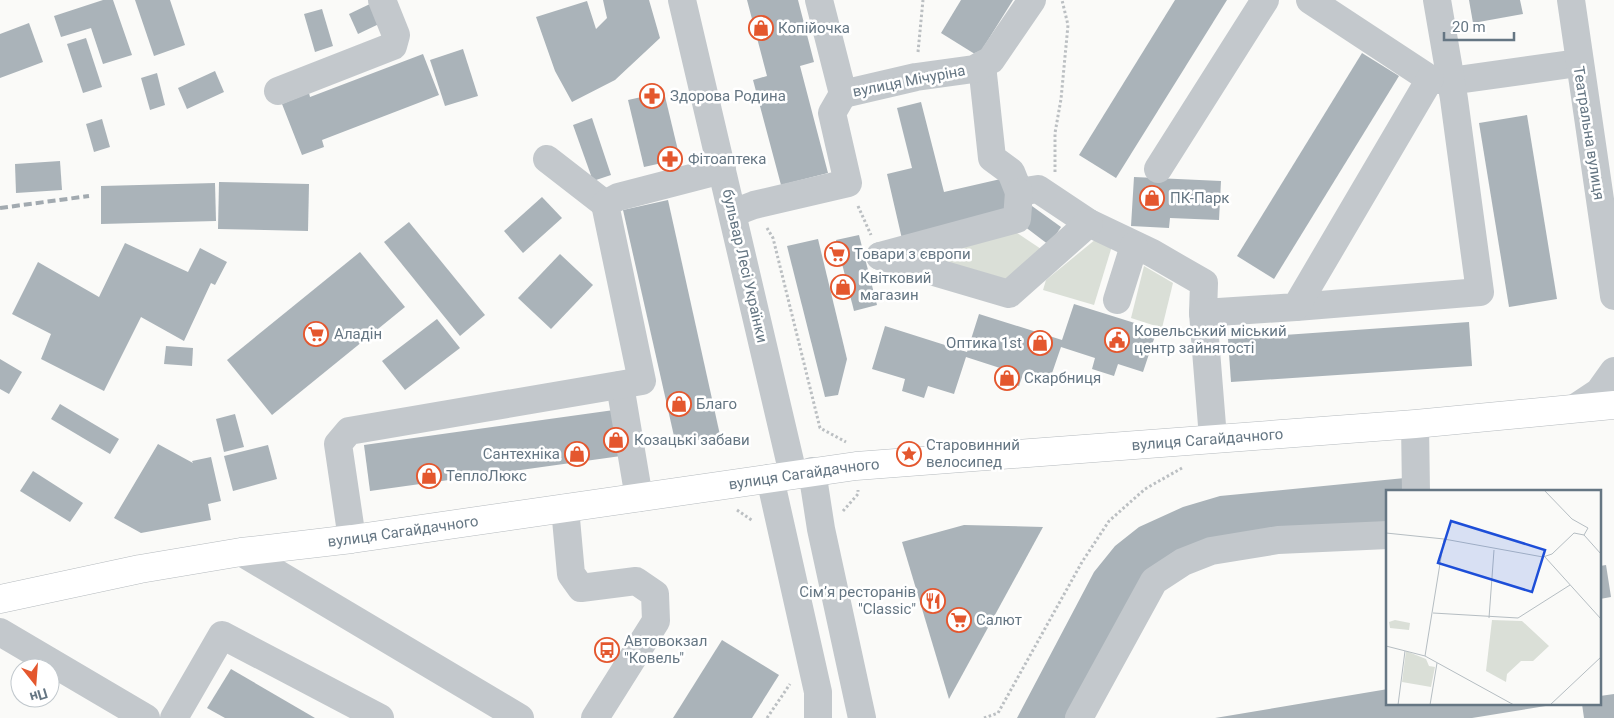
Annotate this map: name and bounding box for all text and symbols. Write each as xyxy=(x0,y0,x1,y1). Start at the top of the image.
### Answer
scale bar xyxy=(1444,10,1514,42)
shop icon: Копійочка xyxy=(748,15,774,41)
text: 20 m xyxy=(1452,18,1486,36)
place label: Копійочка xyxy=(778,19,850,37)
street label: вулиця Мічуріна xyxy=(851,61,967,101)
street label: Театральна вулиця xyxy=(1570,65,1608,201)
pharmacy icon: Здорова Родина xyxy=(639,83,665,109)
place label: Здорова Родина xyxy=(670,87,786,105)
pharmacy icon: Фітоаптека xyxy=(657,146,683,172)
place label: Фітоаптека xyxy=(688,150,766,168)
shop icon: ПК-Парк xyxy=(1139,185,1165,211)
street label: бульвар Лесі Українки xyxy=(719,187,771,345)
place label: ПК-Парк xyxy=(1170,189,1229,207)
supermarket icon: Товари з європи xyxy=(824,241,850,267)
place label: Товари з європи xyxy=(854,245,971,263)
place label: Квітковий магазин xyxy=(860,269,931,304)
shop icon: Квітковий магазин xyxy=(830,274,856,300)
supermarket icon: Аладін xyxy=(303,321,329,347)
place label: Ковельський міський центр зайнятості xyxy=(1134,322,1287,357)
place label: Аладін xyxy=(334,325,382,343)
public building icon: Ковельський міський центр зайнятості xyxy=(1104,327,1130,353)
shop icon: Оптика 1st xyxy=(1027,330,1053,356)
place label: Оптика 1st xyxy=(946,334,1022,352)
shop icon: Скарбниця xyxy=(994,365,1020,391)
place label: Скарбниця xyxy=(1024,369,1101,387)
shop icon: Благо xyxy=(666,391,692,417)
place label: Благо xyxy=(696,395,737,413)
street label: вулиця Сагайдачного xyxy=(1131,425,1284,454)
shop icon: Козацькі забави xyxy=(603,427,629,453)
place label: Козацькі забави xyxy=(634,431,750,449)
place label: Старовинний велосипед xyxy=(926,436,1020,471)
shop icon: Сантехніка xyxy=(564,441,590,467)
place icon: Старовинний велосипед xyxy=(896,441,922,467)
place label: Сантехніка xyxy=(483,445,560,463)
street label: вулиця Сагайдачного xyxy=(727,455,880,493)
shop icon: ТеплоЛюкс xyxy=(416,463,442,489)
place label: ТеплоЛюкс xyxy=(446,467,527,485)
inset map xyxy=(1386,490,1602,706)
street label: вулиця Сагайдачного xyxy=(327,512,480,551)
place label: Сім’я ресторанів "Classic" xyxy=(799,583,916,618)
restaurant icon: Сім’я ресторанів "Classic" xyxy=(920,588,946,614)
supermarket icon: Салют xyxy=(946,607,972,633)
place label: Салют xyxy=(976,611,1022,629)
place label: Автовокзал "Ковель" xyxy=(624,632,707,667)
bus stop icon: Автовокзал "Ковель" xyxy=(594,637,620,663)
north arrow xyxy=(10,658,60,708)
text: Пн xyxy=(28,685,50,706)

